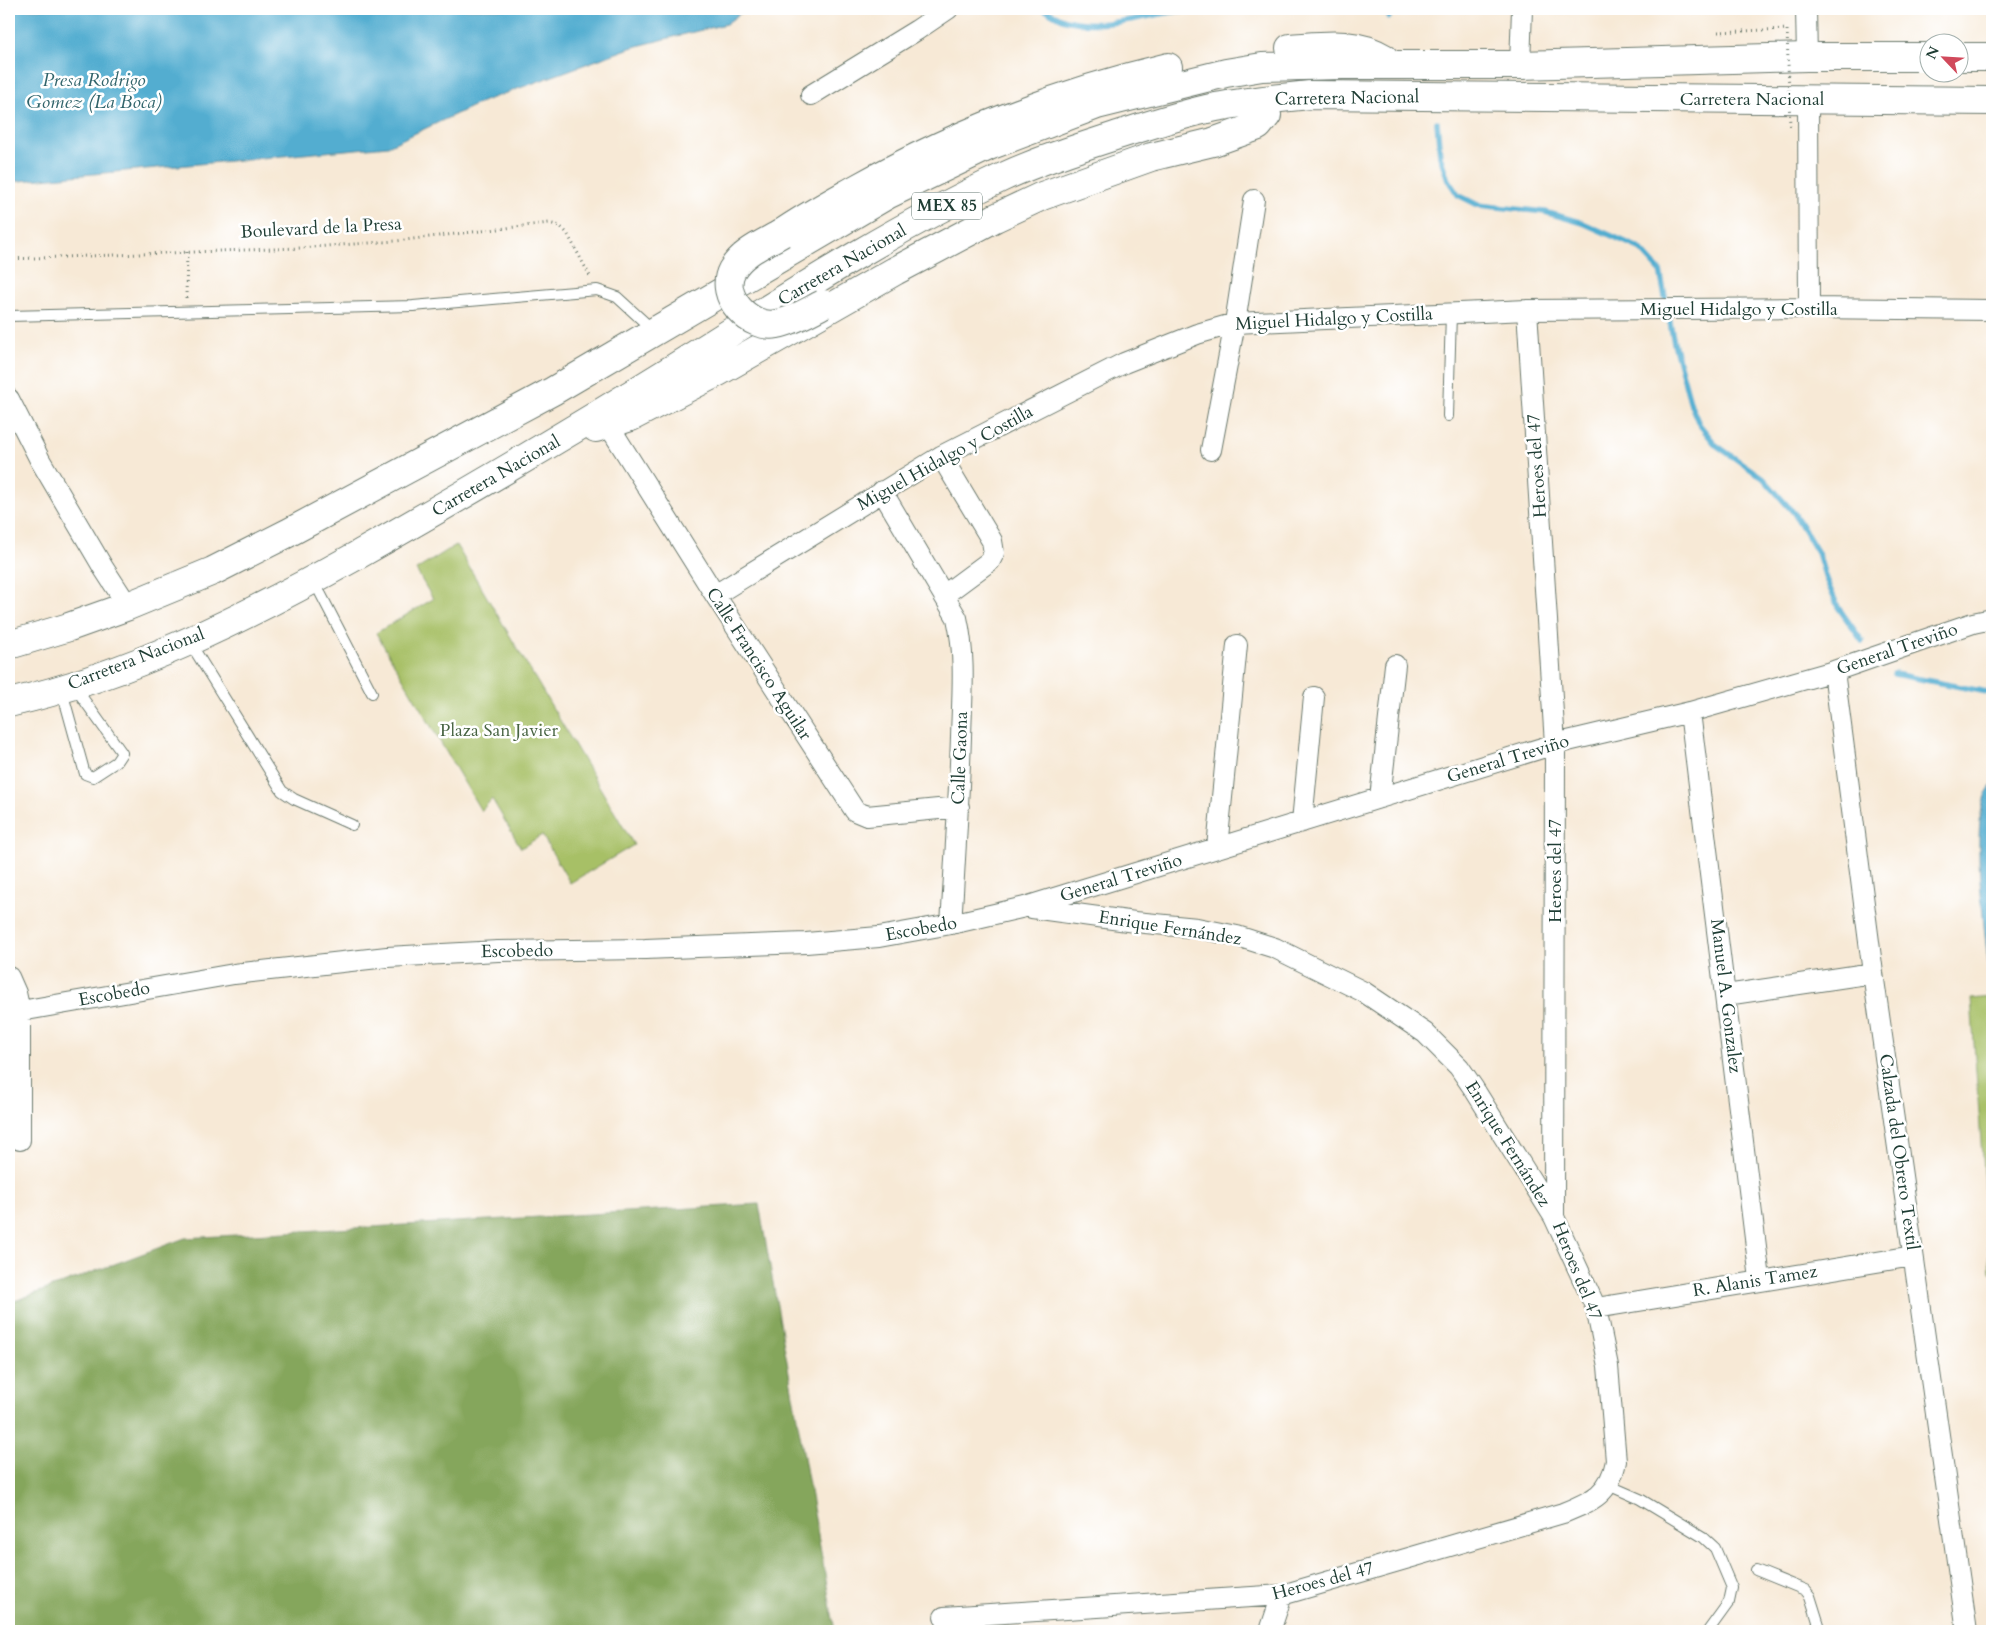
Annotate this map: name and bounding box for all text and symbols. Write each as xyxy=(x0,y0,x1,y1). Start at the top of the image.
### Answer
north arrow xyxy=(1918,32,1968,82)
text: N xyxy=(1921,43,1944,62)
water label: Presa Rodrigo Gomez (La Boca) xyxy=(26,67,162,115)
street label: Carretera Nacional xyxy=(1274,84,1420,112)
street label: Carretera Nacional xyxy=(1680,87,1825,112)
road number: MEX 85 xyxy=(912,192,982,220)
street label: Boulevard de la Presa xyxy=(240,211,402,245)
street label: Carretera Nacional xyxy=(773,218,911,312)
street label: Miguel Hidalgo y Costilla xyxy=(1640,297,1838,322)
street label: Miguel Hidalgo y Costilla xyxy=(1235,301,1434,337)
street label: Miguel Hidalgo y Costilla xyxy=(852,399,1038,517)
street label: Heroes del 47 xyxy=(1521,413,1553,519)
street label: Carretera Nacional xyxy=(427,429,565,523)
street label: Calle Francisco Aguilar xyxy=(700,583,818,746)
street label: General Treviño xyxy=(1833,616,1961,681)
street label: Carretera Nacional xyxy=(64,621,208,697)
street label: Calle Gaona xyxy=(946,711,974,805)
park label: Plaza San Javier xyxy=(440,718,559,743)
street label: General Treviño xyxy=(1444,728,1572,789)
street label: Heroes del 47 xyxy=(1543,819,1568,923)
street label: General Treviño xyxy=(1057,847,1185,908)
street label: Enrique Fernández xyxy=(1097,904,1243,952)
street label: Escobedo xyxy=(883,910,959,948)
street label: Manuel A. Gonzalez xyxy=(1704,917,1748,1075)
street label: Escobedo xyxy=(481,938,554,964)
street label: Escobedo xyxy=(76,975,152,1013)
street label: Calzada del Obrero Textil xyxy=(1873,1052,1925,1252)
street label: Enrique Fernández xyxy=(1459,1076,1557,1212)
street label: Heroes del 47 xyxy=(1546,1218,1608,1324)
street label: R. Alanis Tamez xyxy=(1691,1259,1819,1303)
street label: Heroes del 47 xyxy=(1269,1555,1377,1607)

